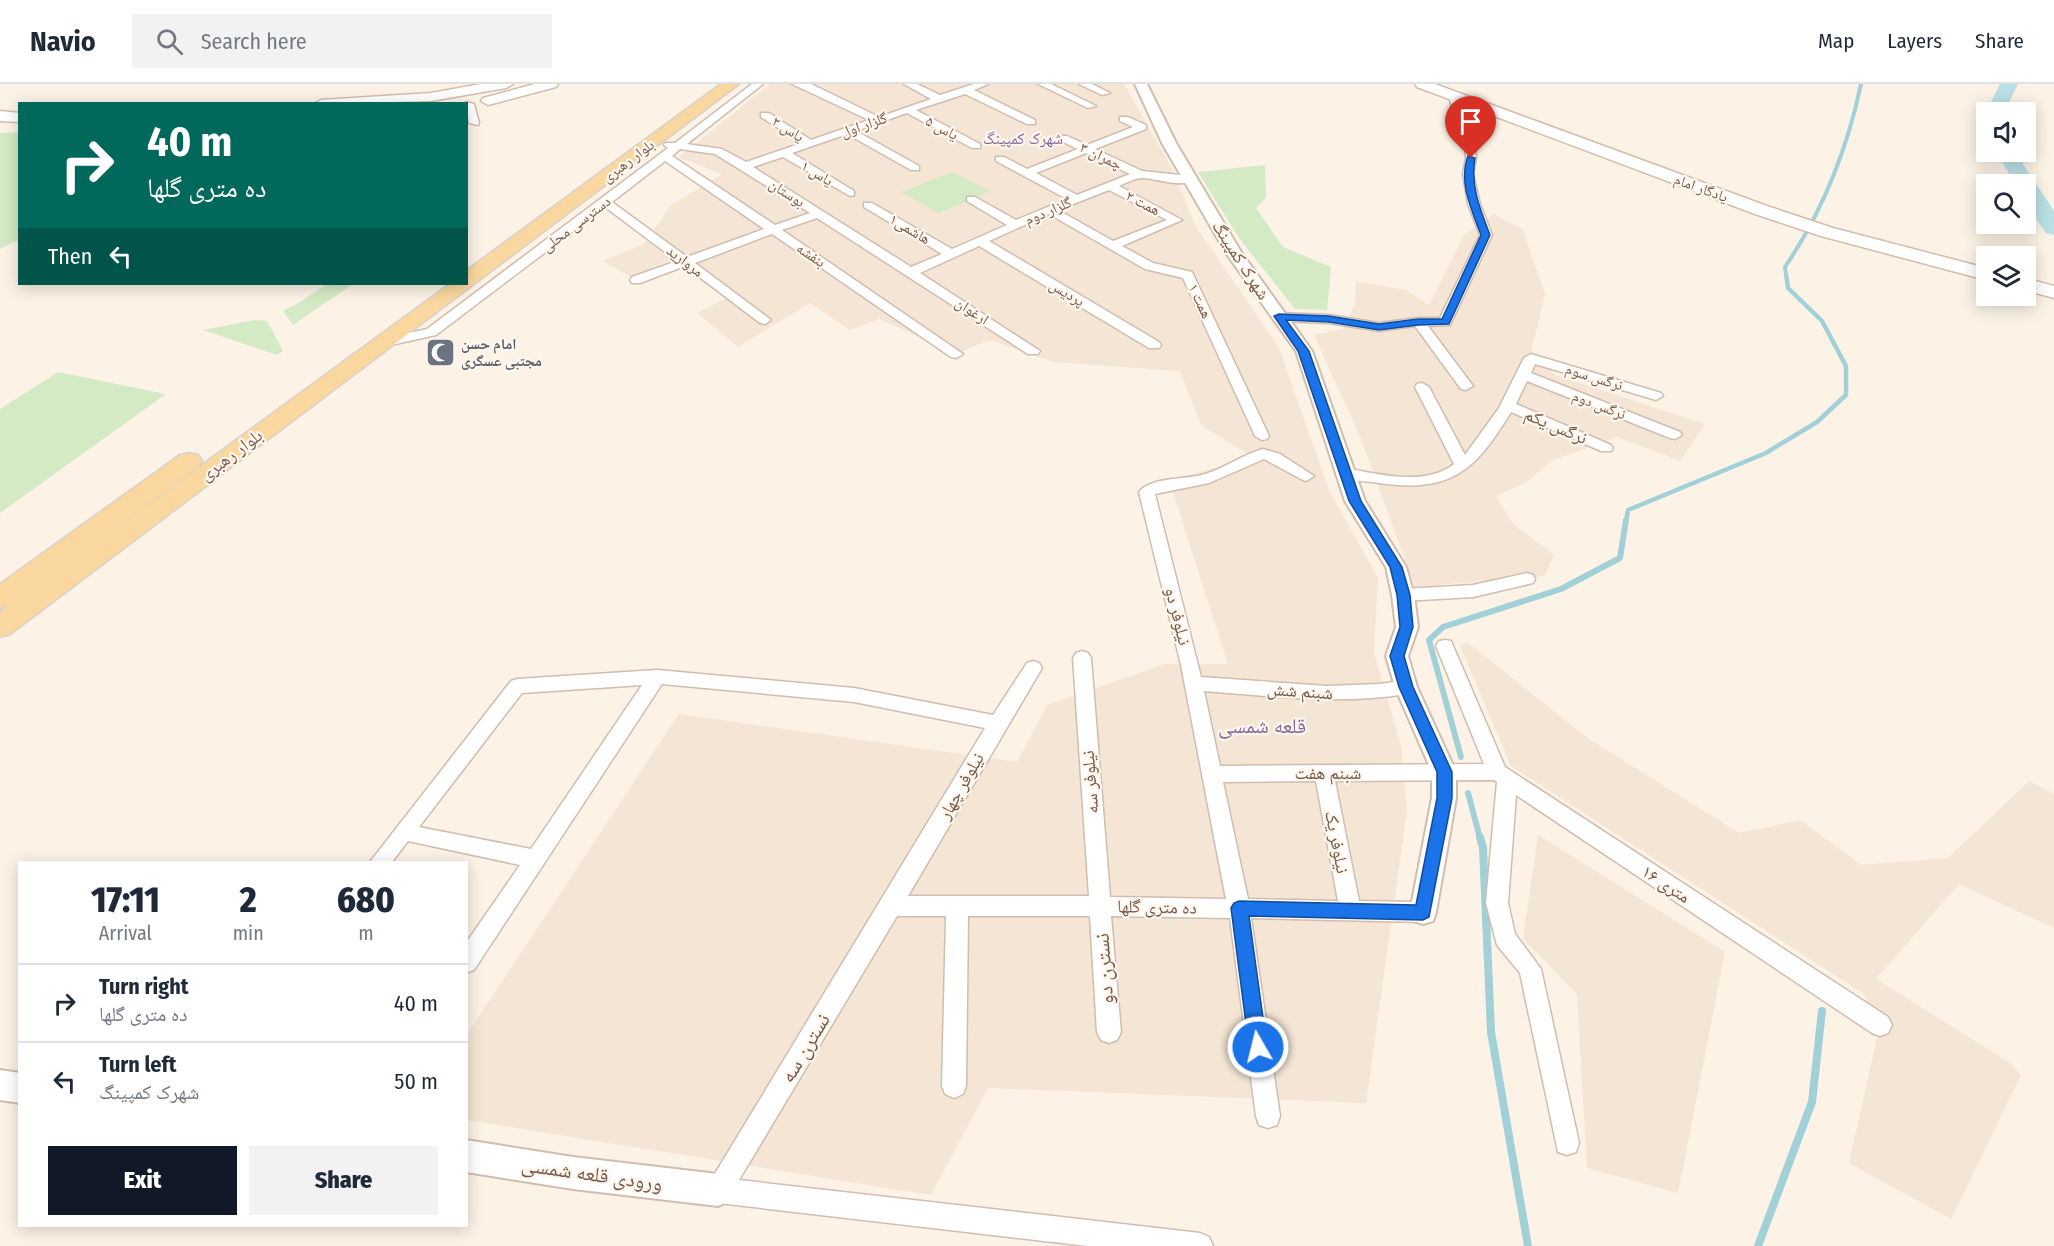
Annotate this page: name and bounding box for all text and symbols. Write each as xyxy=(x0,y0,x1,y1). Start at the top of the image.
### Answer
search box xyxy=(132,14,552,68)
text: Navio xyxy=(30,25,96,58)
icon: search xyxy=(153,25,186,58)
text: Search here xyxy=(201,28,307,55)
text: Map xyxy=(1818,28,1854,54)
text: Layers xyxy=(1887,28,1942,54)
text: Share xyxy=(1975,28,2024,54)
pin xyxy=(1445,96,1496,158)
map controls xyxy=(1976,102,2036,306)
button: sound xyxy=(1976,102,2036,162)
icon: arrive xyxy=(1454,105,1487,138)
street label: گلزار اول xyxy=(838,109,890,142)
street label: یاس ۲ xyxy=(768,112,808,147)
street label: یاس ۵ xyxy=(922,112,962,145)
text: 40 m xyxy=(147,117,232,167)
icon: right xyxy=(48,126,126,204)
district label: شهرک کمپینگ xyxy=(983,129,1063,148)
street label: بلوار رهبری xyxy=(598,136,658,187)
street label: چمران ۳ xyxy=(1077,138,1125,175)
street label: یاس ۱ xyxy=(797,156,837,191)
street label: یادگار امام xyxy=(1671,170,1731,207)
text: ده متری گلها xyxy=(147,172,266,204)
button: search xyxy=(1976,174,2036,234)
street label: بوستان xyxy=(765,175,808,212)
street label: همت ۲ xyxy=(1123,187,1163,219)
street label: دسترسی محلی xyxy=(538,192,615,257)
street label: گلزار دوم xyxy=(1022,193,1075,230)
street label: هاشمی۱ xyxy=(886,210,934,249)
street label: شهرک کمپینگ xyxy=(1207,216,1275,304)
street label: بنفشه xyxy=(793,239,829,271)
icon: left xyxy=(104,240,137,273)
street label: مروارید xyxy=(663,241,707,281)
text: Then xyxy=(48,243,92,270)
button: layers xyxy=(1976,246,2036,306)
street label: پردیس xyxy=(1046,276,1088,311)
street label: همت ۱ xyxy=(1184,281,1216,321)
street label: ارغوان xyxy=(951,294,992,329)
place label: امام حسن مجتبی عسگری xyxy=(461,335,542,370)
mosque icon: امام حسن مجتبی عسگری xyxy=(424,337,456,369)
street label: نرگس سوم xyxy=(1563,360,1625,395)
street label: نرگس دوم xyxy=(1569,387,1628,424)
street label: نرگس یکم xyxy=(1521,403,1591,450)
street label: بلوار رهبری xyxy=(195,424,267,486)
street label: نیلوفر دو xyxy=(1160,585,1196,647)
street label: شبنم شش xyxy=(1266,678,1334,705)
district label: قلعه شمسی xyxy=(1218,713,1306,739)
street label: نیلوفر چهار xyxy=(933,749,989,824)
street label: نیلوفر سه xyxy=(1077,750,1103,814)
street label: شبنم هفت xyxy=(1295,762,1361,785)
street label: نیلوفر یک xyxy=(1320,809,1354,875)
street label: ۱۶ متری xyxy=(1638,860,1694,908)
text: 17:11 xyxy=(91,878,160,922)
text: 2 xyxy=(240,878,257,922)
text: 680 xyxy=(337,878,395,922)
street label: ده متری گلها xyxy=(1117,895,1197,919)
text: Arrival xyxy=(99,921,152,945)
text: min xyxy=(233,921,264,945)
text: m xyxy=(358,921,374,945)
street label: نسترن دو xyxy=(1089,932,1119,1006)
text: Turn right xyxy=(99,973,188,1000)
icon: right xyxy=(48,987,81,1020)
text: 40 m xyxy=(394,990,438,1017)
text: ده متری گلها xyxy=(99,1002,187,1026)
street label: نسترن سه xyxy=(774,1009,836,1087)
position arrow xyxy=(1226,1015,1290,1079)
text: Turn left xyxy=(99,1051,177,1078)
icon: left xyxy=(48,1065,81,1098)
text: 50 m xyxy=(394,1068,438,1095)
text: شهرک کمپینگ xyxy=(99,1080,199,1104)
button: Exit xyxy=(48,1146,237,1215)
button: Share xyxy=(249,1146,438,1215)
street label: ورودی قلعه شمسی xyxy=(520,1151,664,1197)

